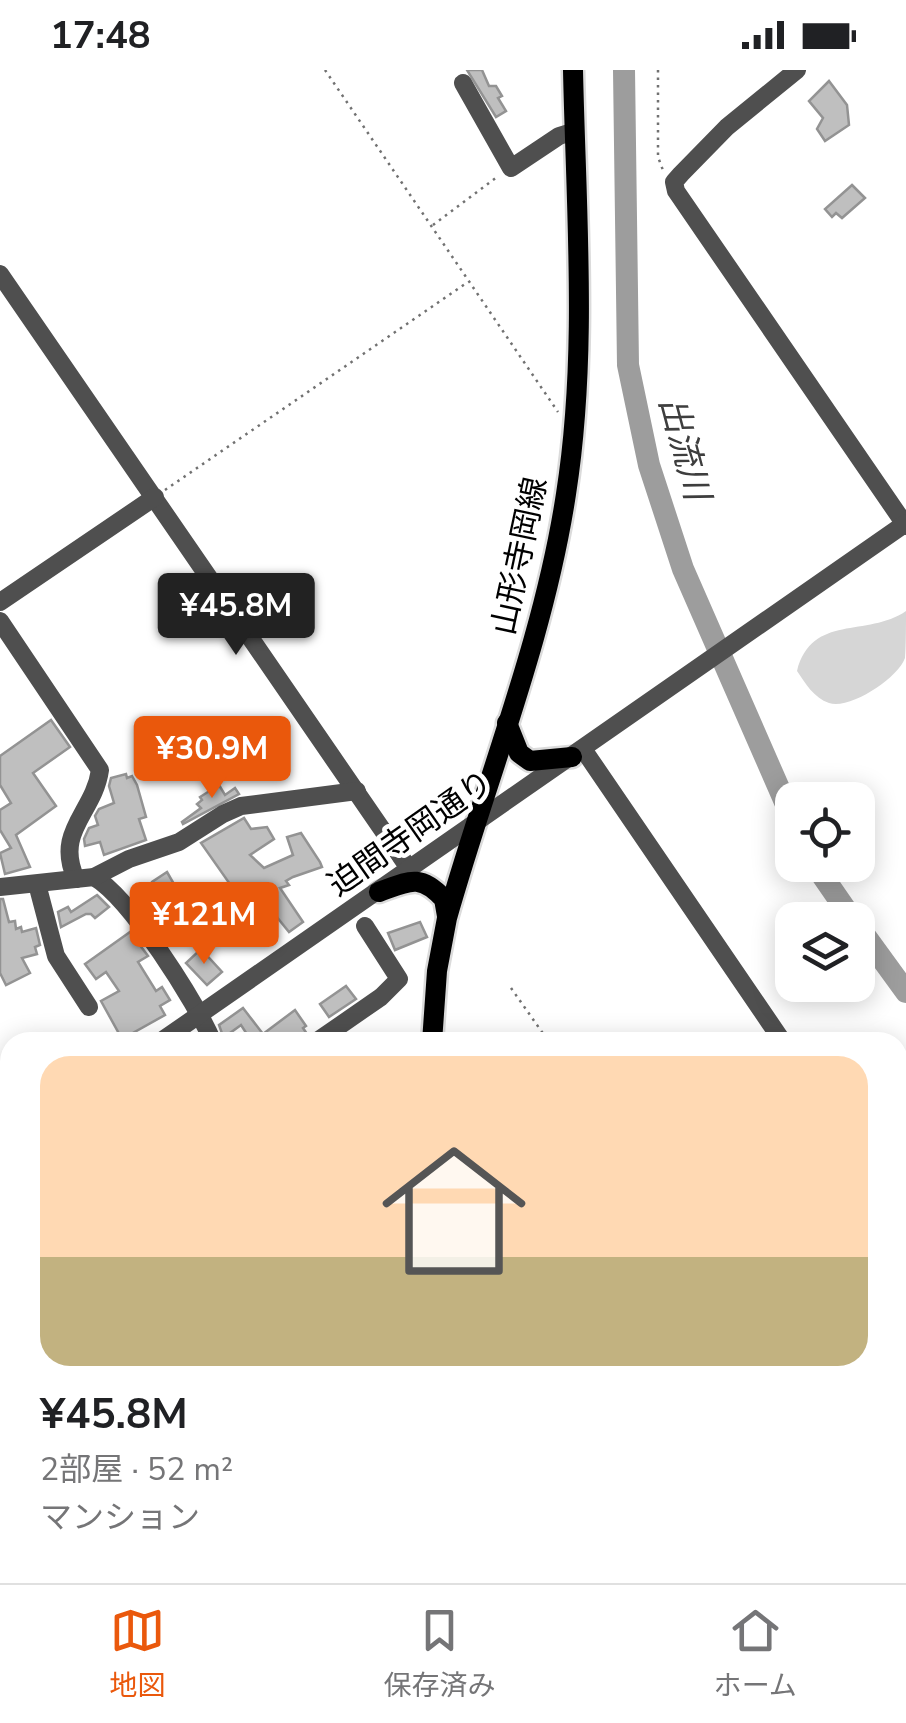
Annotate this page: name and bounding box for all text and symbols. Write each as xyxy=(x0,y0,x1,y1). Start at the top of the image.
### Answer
text: 17:48 xyxy=(50,10,151,61)
water label: 出流川 xyxy=(648,391,722,509)
street label: 山形寺岡線 xyxy=(482,473,557,639)
pin: ¥45.8M xyxy=(155,573,317,658)
text: ¥45.8M xyxy=(180,584,292,627)
pin: ¥30.9M xyxy=(131,716,293,801)
text: ¥30.9M xyxy=(156,727,268,770)
street label: 迫間寺岡通り xyxy=(319,761,501,906)
map controls xyxy=(775,782,875,1002)
button: locate xyxy=(775,782,875,882)
pin: ¥121M xyxy=(134,882,274,967)
text: ¥121M xyxy=(152,893,256,936)
button: layers xyxy=(775,902,875,1002)
icon: home xyxy=(364,1121,544,1301)
text: ¥45.8M xyxy=(40,1386,188,1443)
text: 2部屋 · 52 m² xyxy=(40,1448,233,1491)
text: マンション xyxy=(40,1496,200,1539)
tab: 地図 xyxy=(109,1603,165,1705)
tab: 保存済み xyxy=(383,1603,495,1705)
tab: ホーム xyxy=(714,1603,797,1705)

